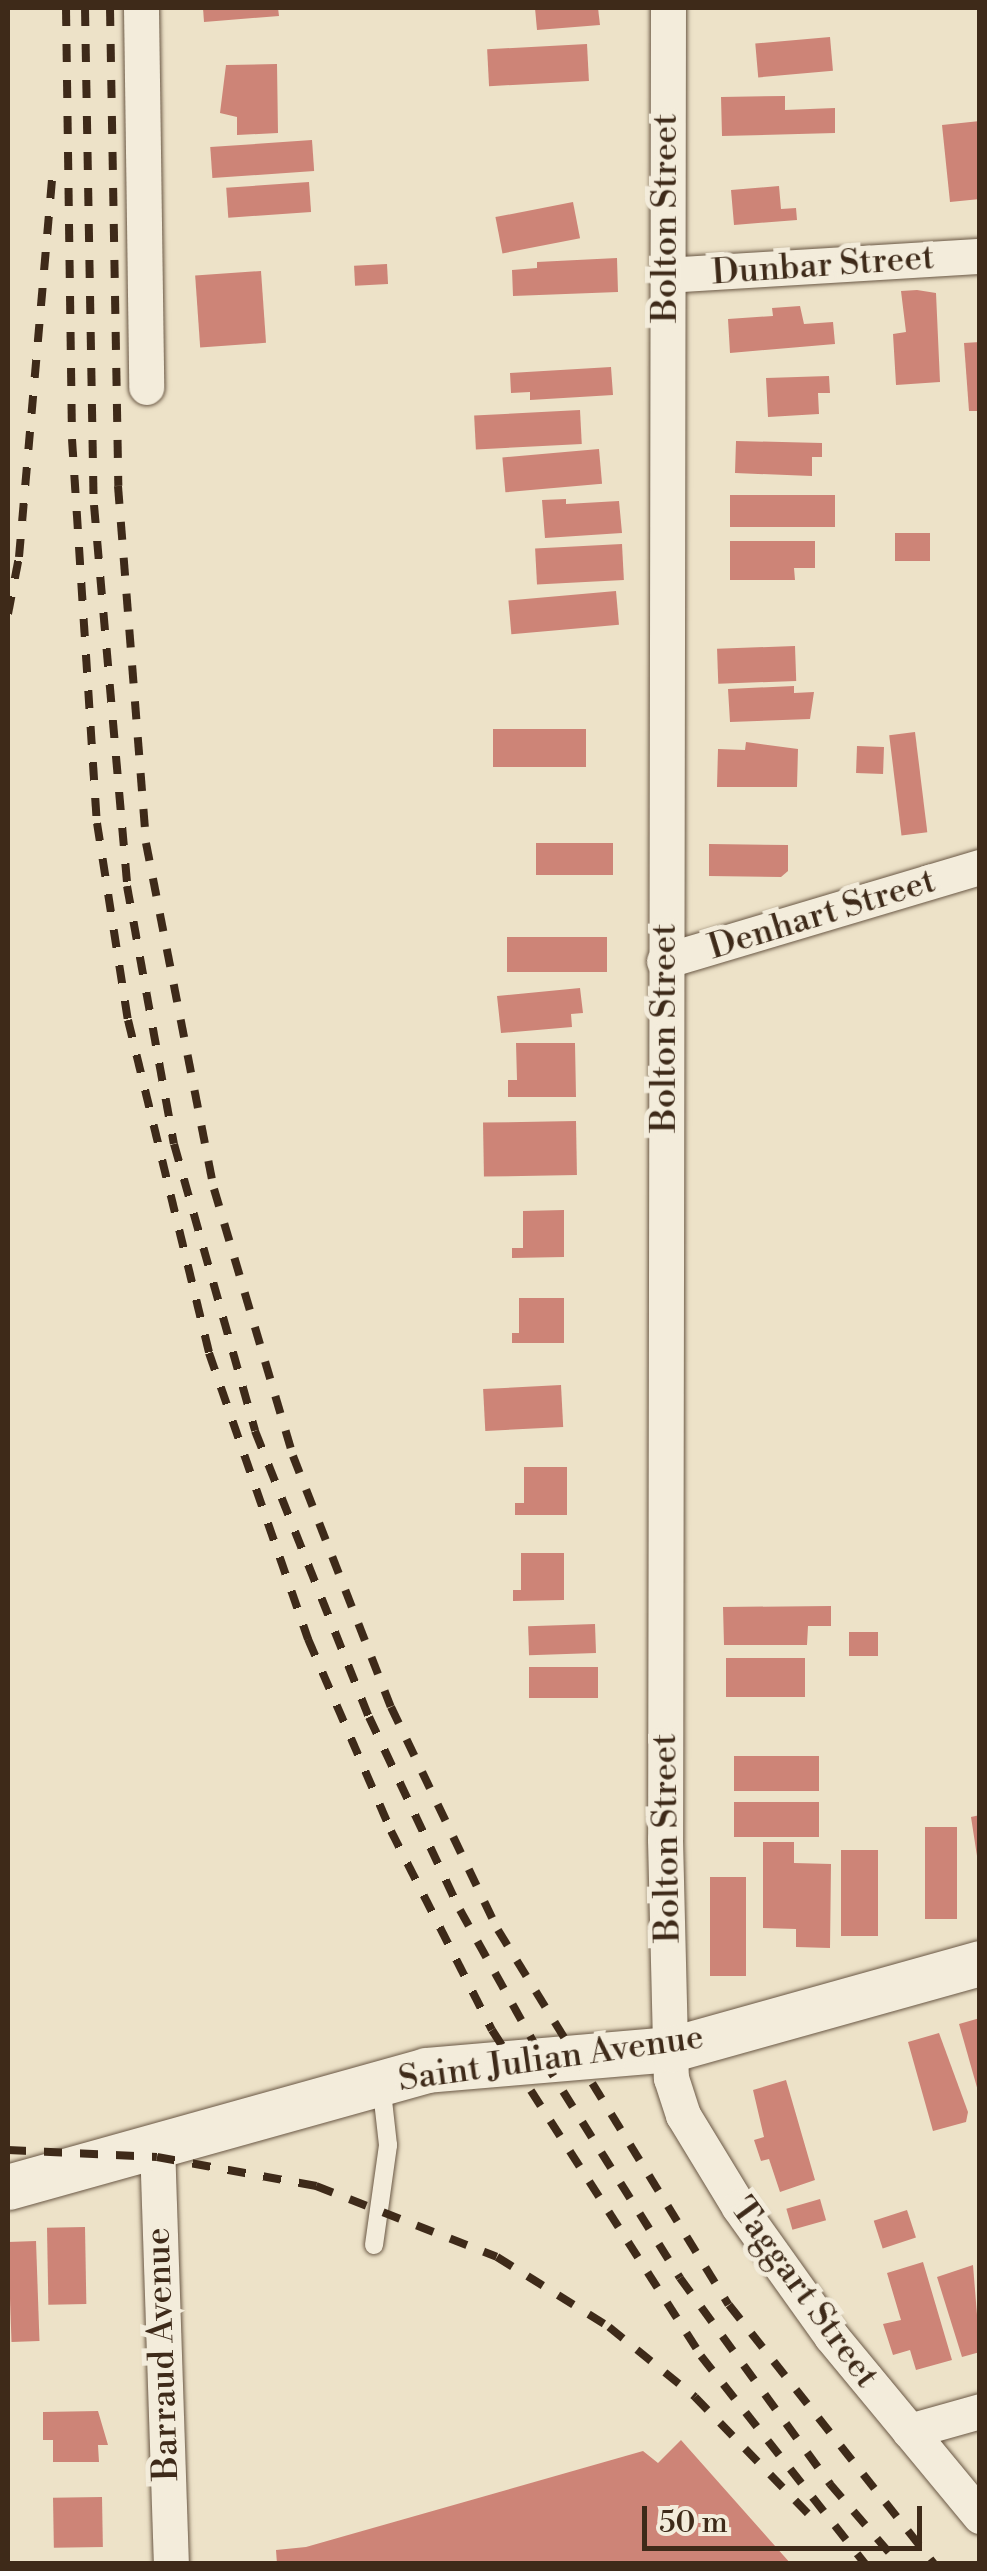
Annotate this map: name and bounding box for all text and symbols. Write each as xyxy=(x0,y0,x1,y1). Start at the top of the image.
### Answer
street label: Bolton Street xyxy=(645,113,687,323)
street label: Dunbar Street xyxy=(710,237,936,295)
street label: Denhart Street xyxy=(703,861,941,969)
street label: Bolton Street xyxy=(644,923,686,1133)
street label: Bolton Street xyxy=(644,1733,690,1943)
street label: Saint Julian Avenue xyxy=(396,2017,706,2101)
street label: Taggart Street xyxy=(721,2190,887,2396)
street label: Barraud Avenue xyxy=(138,2227,188,2481)
scale bar xyxy=(647,2486,927,2548)
text: 50 m xyxy=(659,2504,728,2542)

